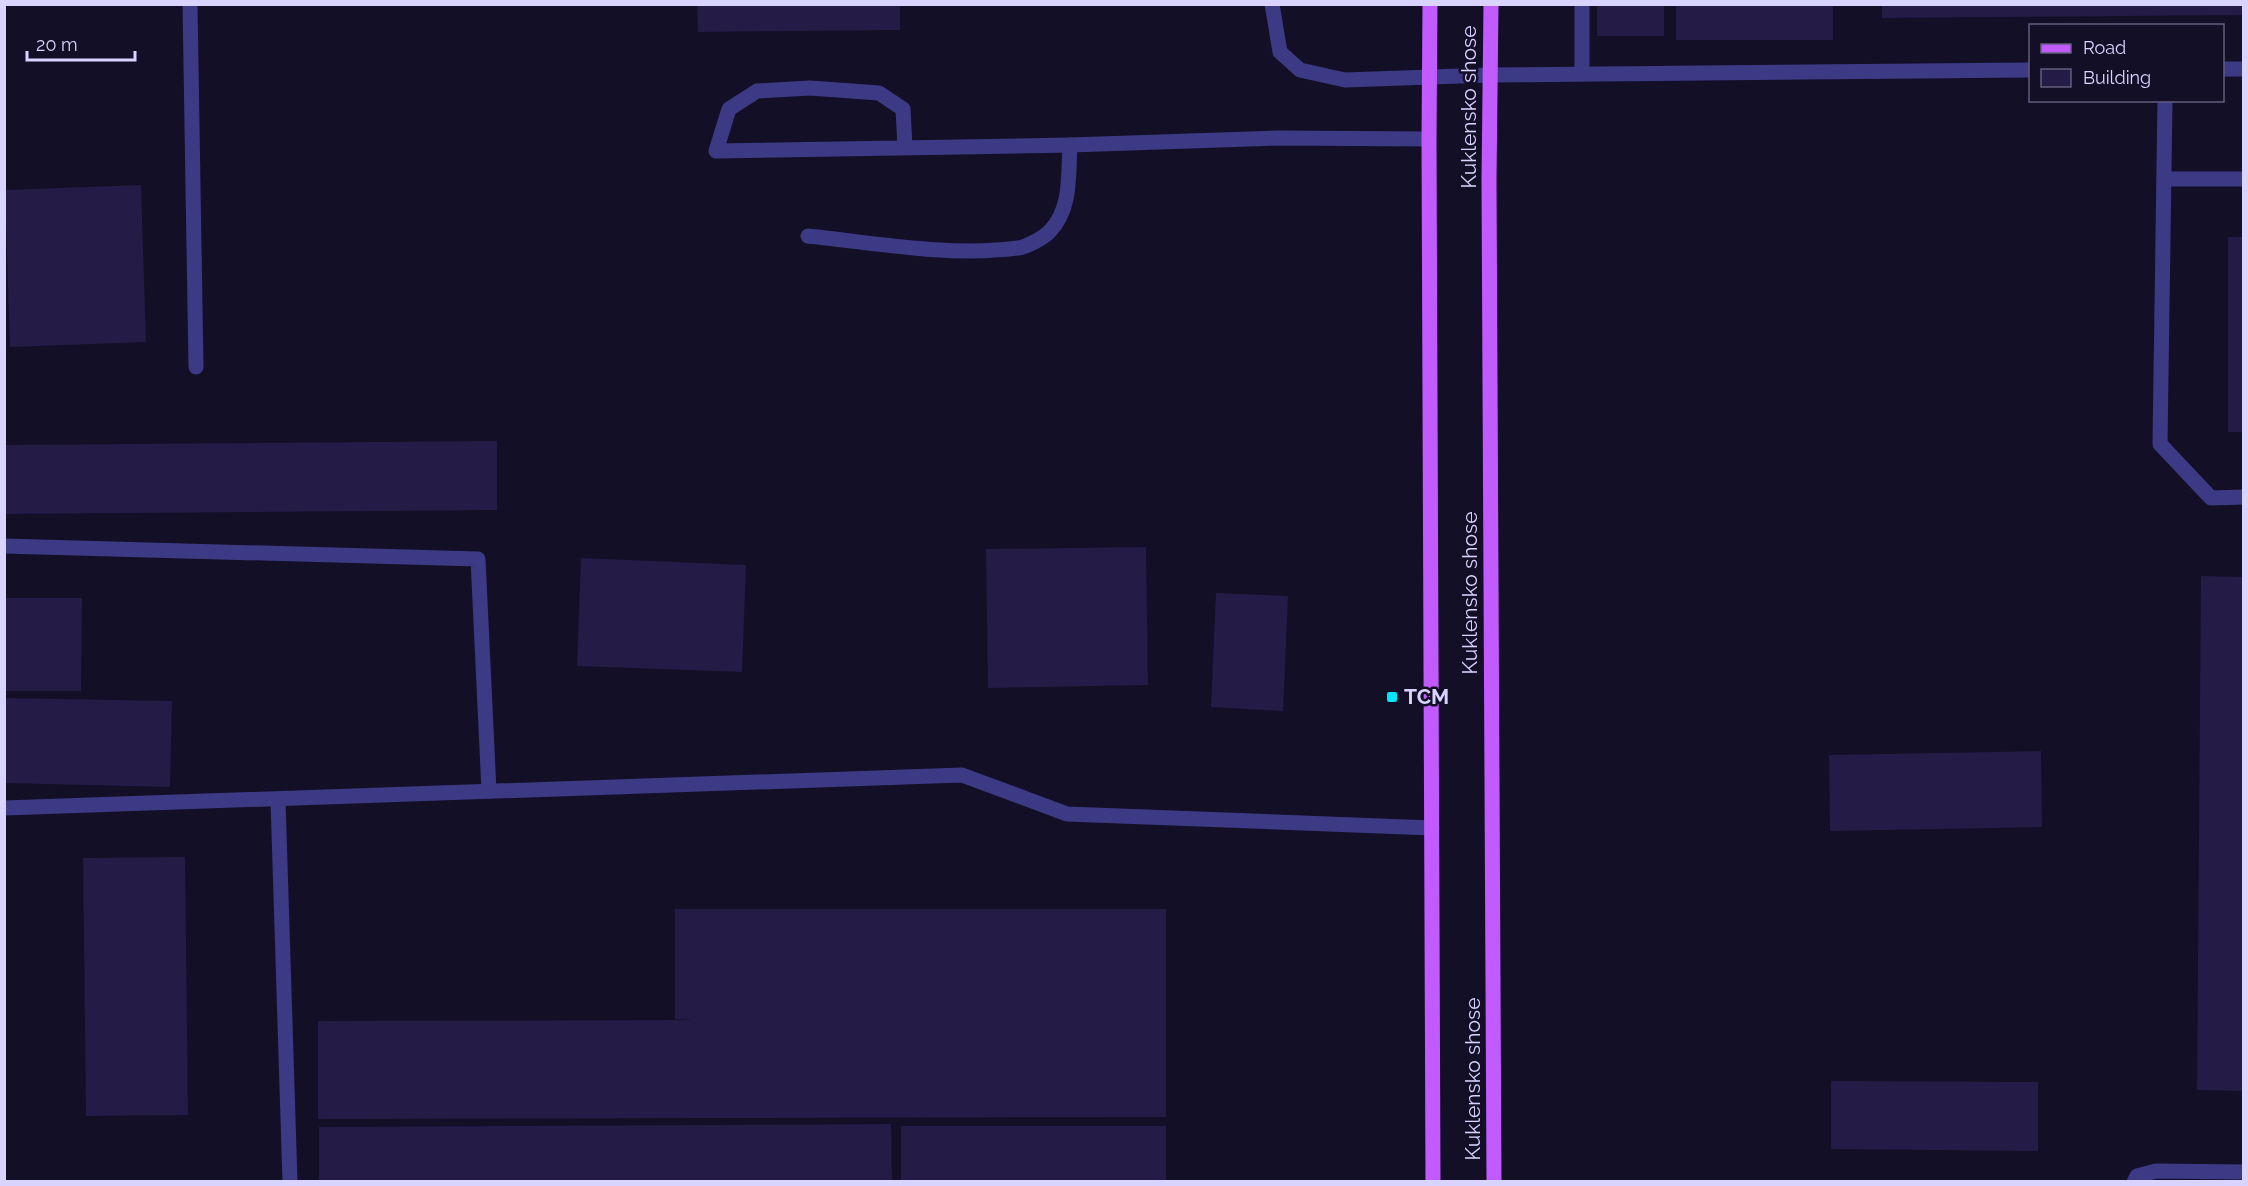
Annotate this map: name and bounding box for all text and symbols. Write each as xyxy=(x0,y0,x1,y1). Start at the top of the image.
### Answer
scale bar xyxy=(27,24,135,62)
legend xyxy=(2029,24,2224,102)
street label: Kuklensko shose xyxy=(1456,26,1481,188)
text: 20 m xyxy=(36,34,78,55)
text: Road xyxy=(2083,37,2126,58)
text: Building xyxy=(2083,67,2151,88)
street label: Kuklensko shose xyxy=(1457,512,1482,674)
place label: ТСМ xyxy=(1404,684,1449,709)
marker: ТСМ xyxy=(1385,690,1399,704)
street label: Kuklensko shose xyxy=(1460,998,1485,1160)

